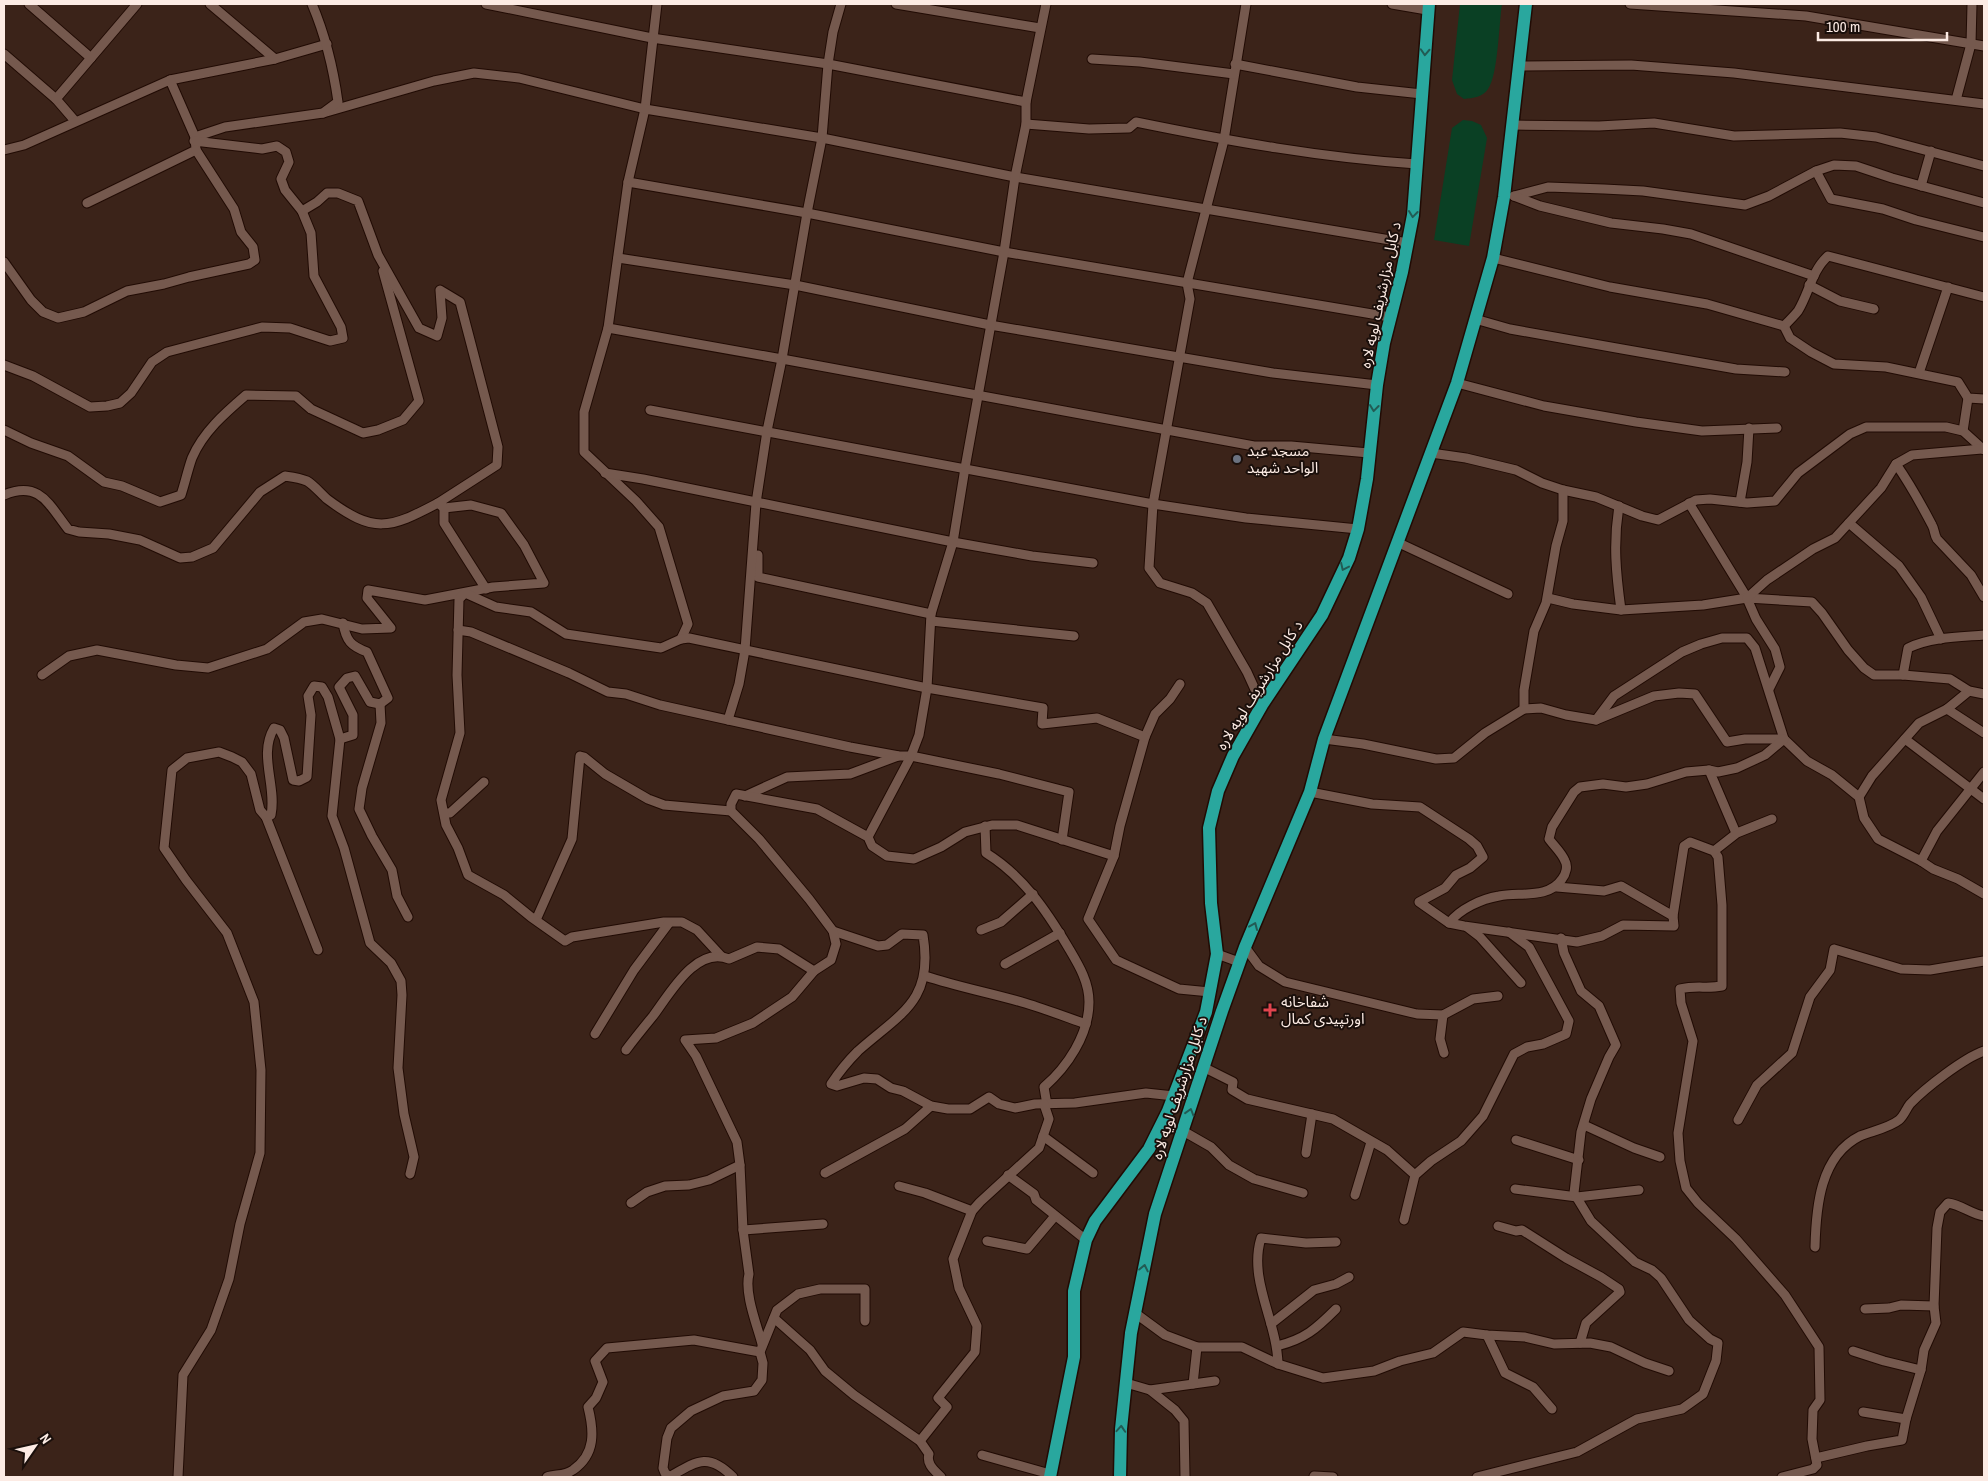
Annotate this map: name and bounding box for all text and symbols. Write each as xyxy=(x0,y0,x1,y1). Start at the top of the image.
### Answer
scale bar xyxy=(1818,10,1947,42)
text: 100 m xyxy=(1826,16,1860,37)
one-way arrow xyxy=(1420,49,1431,57)
one-way arrow xyxy=(1408,211,1419,219)
street label: د کابل مزارشریف لویه لاره xyxy=(1354,220,1406,370)
one-way arrow xyxy=(1369,404,1380,412)
place label: مسجد عبد الواحد شهید xyxy=(1247,440,1318,478)
marker: مسجد عبد الواحد شهید xyxy=(1231,453,1243,465)
one-way arrow xyxy=(1340,562,1351,571)
street label: د کابل مزارشریف لویه لاره xyxy=(1211,616,1307,754)
one-way arrow xyxy=(1247,922,1258,931)
place label: شفاخانه اورتپیدی کمال xyxy=(1281,991,1364,1029)
marker: شفاخانه اورتپیدی کمال xyxy=(1263,1003,1277,1017)
street label: د کابل مزارشریف لویه لاره xyxy=(1146,1014,1212,1162)
one-way arrow xyxy=(1184,1109,1194,1117)
one-way arrow xyxy=(1138,1263,1149,1272)
north arrow xyxy=(10,1421,60,1471)
one-way arrow xyxy=(1116,1424,1127,1432)
text: N xyxy=(36,1430,56,1447)

